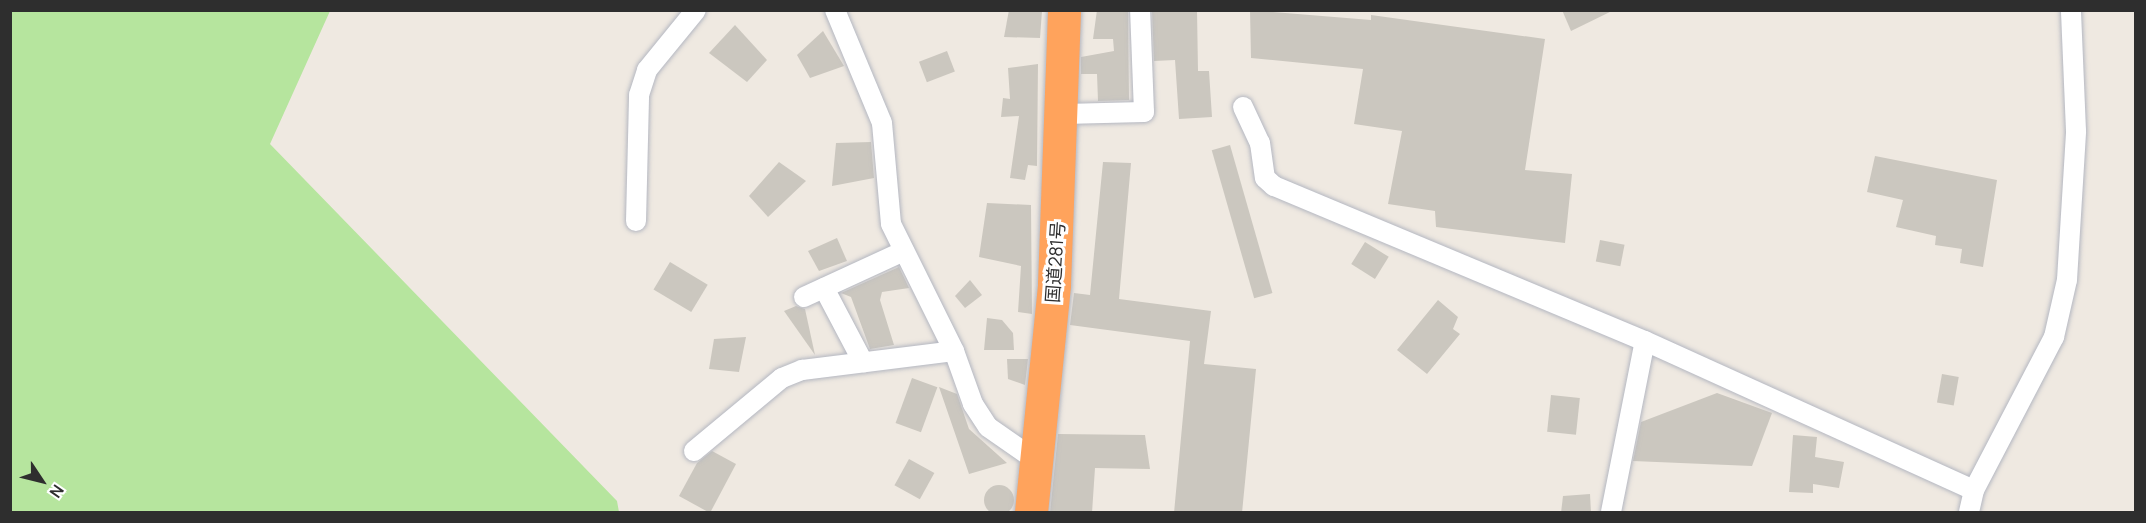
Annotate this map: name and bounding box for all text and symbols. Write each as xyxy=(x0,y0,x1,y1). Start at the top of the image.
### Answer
street label: 国道281号 xyxy=(1041,220,1069,304)
north arrow xyxy=(12,451,72,511)
text: N xyxy=(44,480,69,502)

